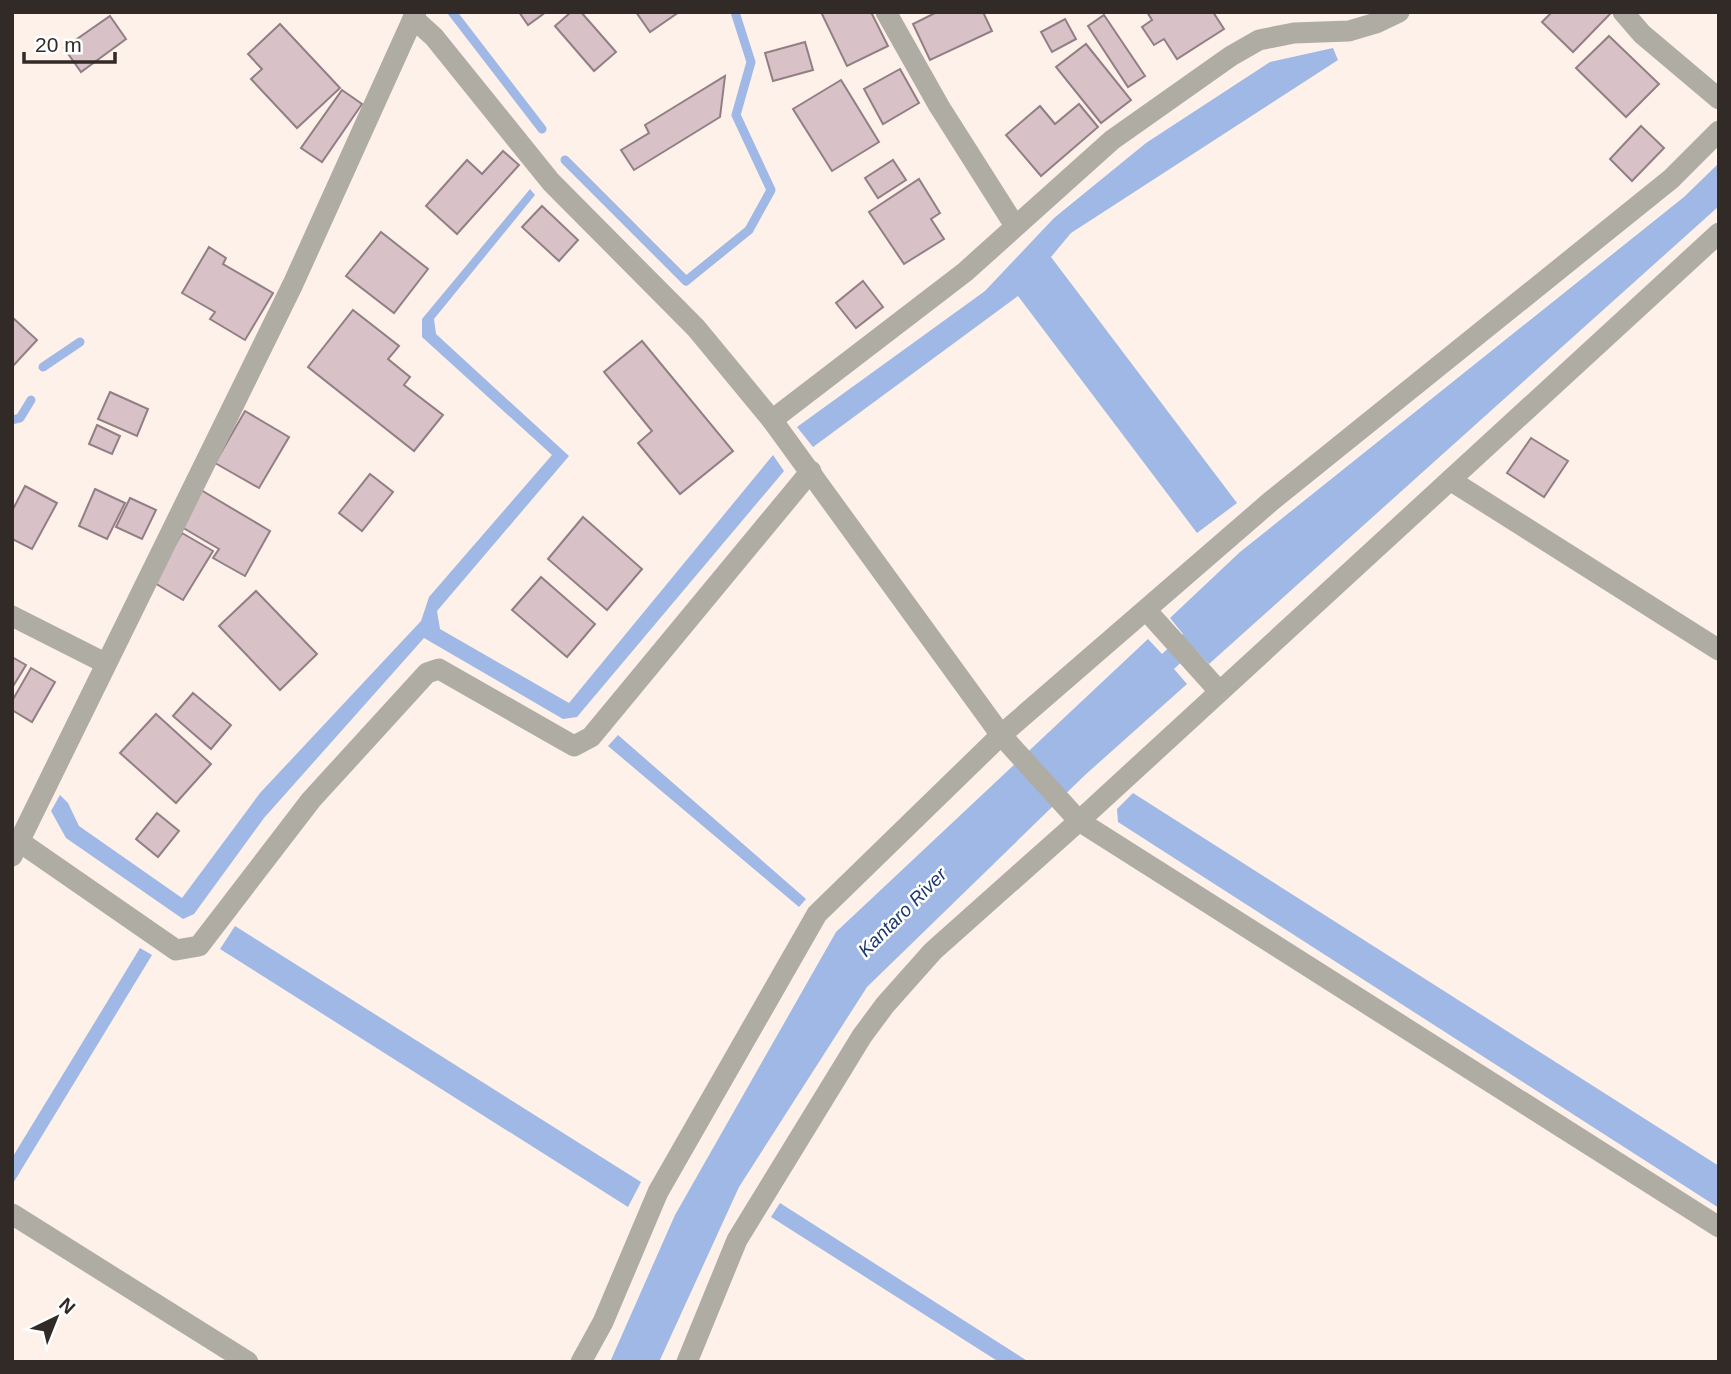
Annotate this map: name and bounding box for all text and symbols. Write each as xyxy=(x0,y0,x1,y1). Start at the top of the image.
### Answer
scale bar xyxy=(24,21,116,65)
text: 20 m xyxy=(35,33,82,56)
water label: Kantaro River xyxy=(854,863,951,961)
north arrow xyxy=(21,1283,91,1353)
text: N xyxy=(55,1294,79,1318)

